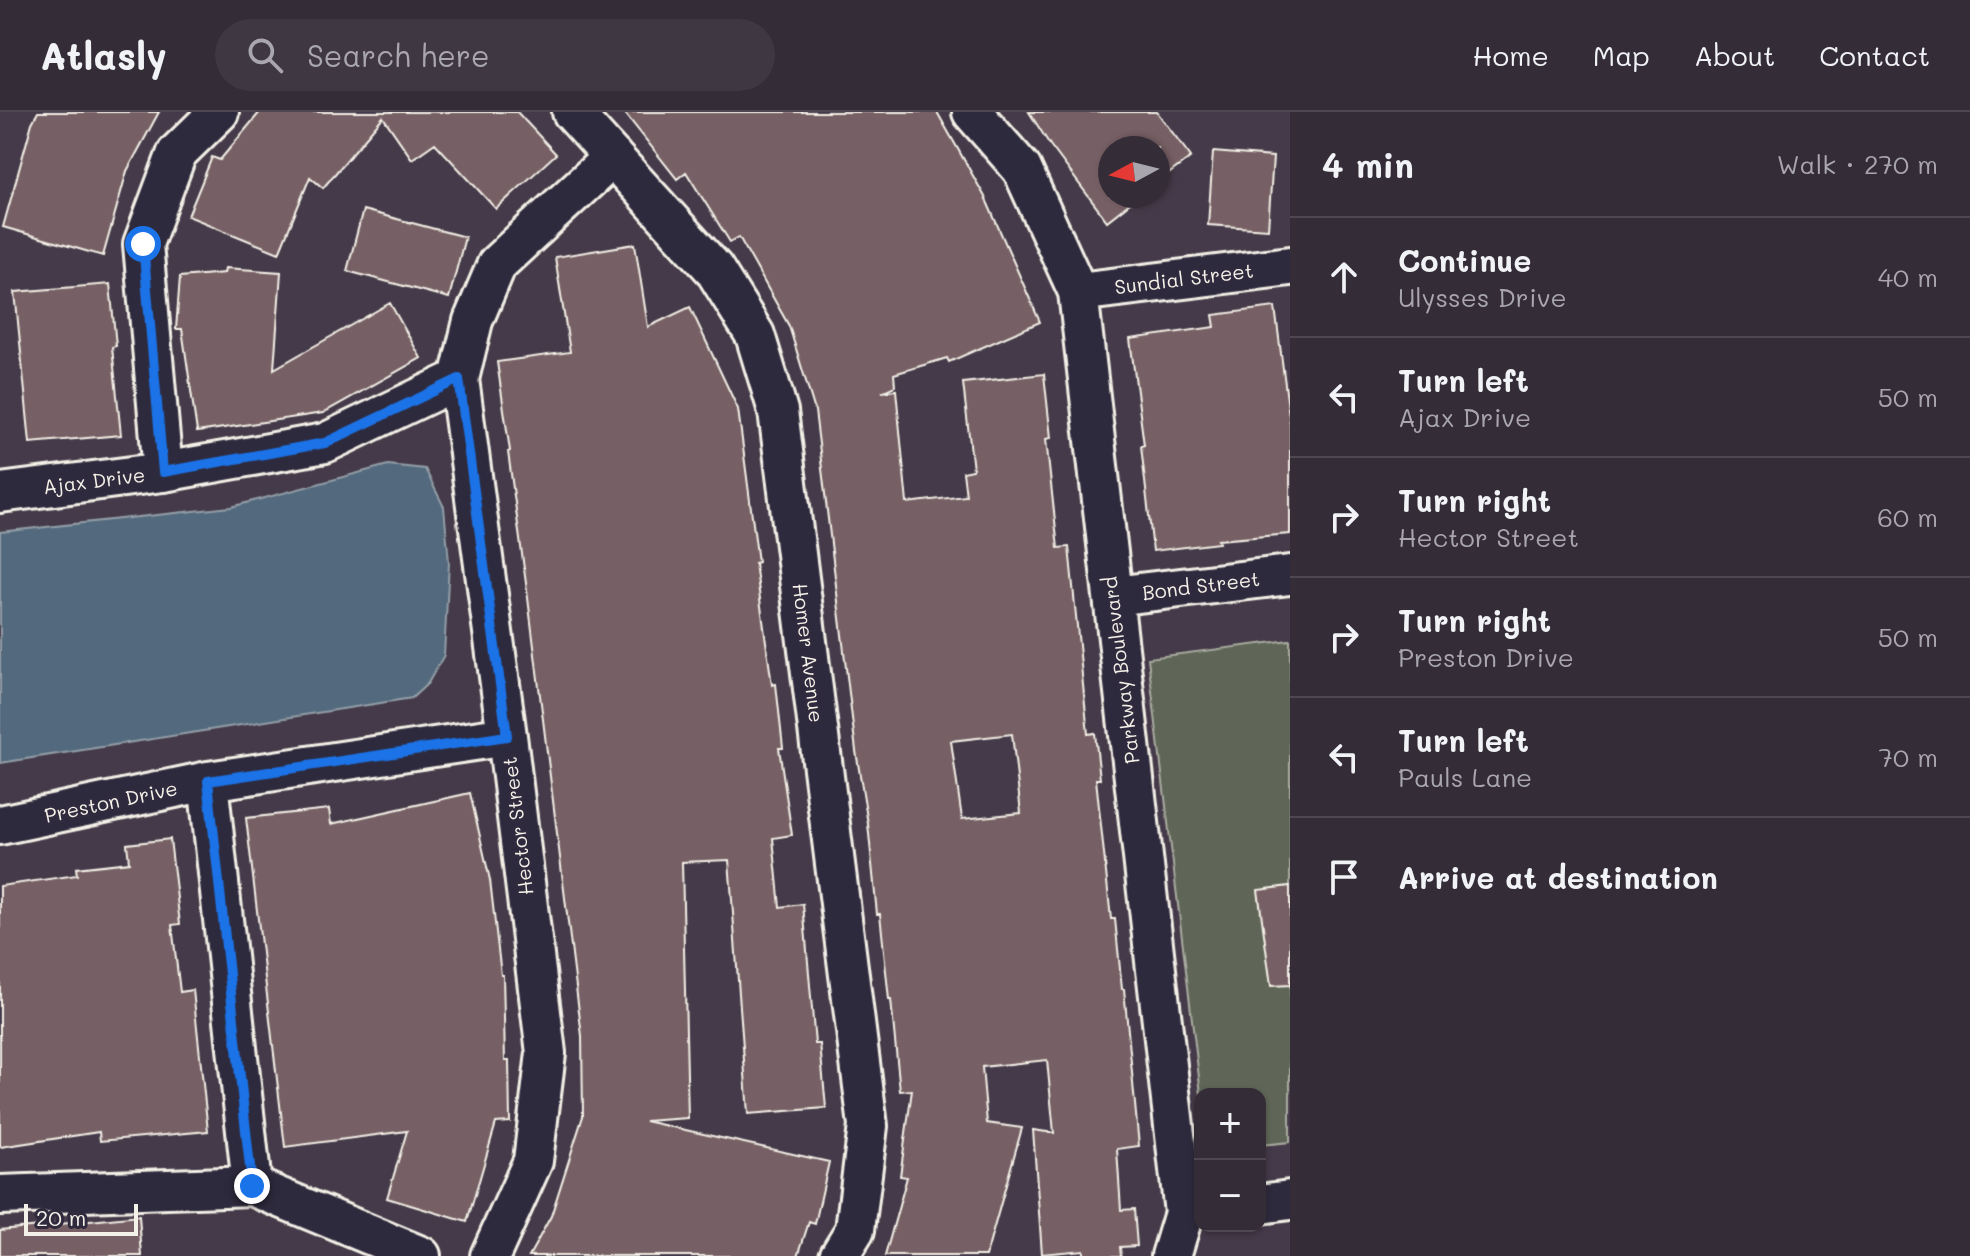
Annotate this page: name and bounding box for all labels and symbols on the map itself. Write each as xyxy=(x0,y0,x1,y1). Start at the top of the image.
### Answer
north arrow xyxy=(1098,136,1170,208)
route start xyxy=(125,226,161,262)
street label: Sundial Street xyxy=(1113,257,1255,299)
street label: Ajax Drive xyxy=(41,461,146,499)
street label: Bond Street xyxy=(1141,565,1261,605)
street label: Parkway Boulevard xyxy=(1096,575,1144,765)
street label: Homer Avenue xyxy=(788,582,830,724)
street label: Hector Street xyxy=(496,755,538,897)
street label: Preston Drive xyxy=(42,774,180,828)
route end xyxy=(234,1168,270,1204)
scale bar xyxy=(24,1200,138,1236)

